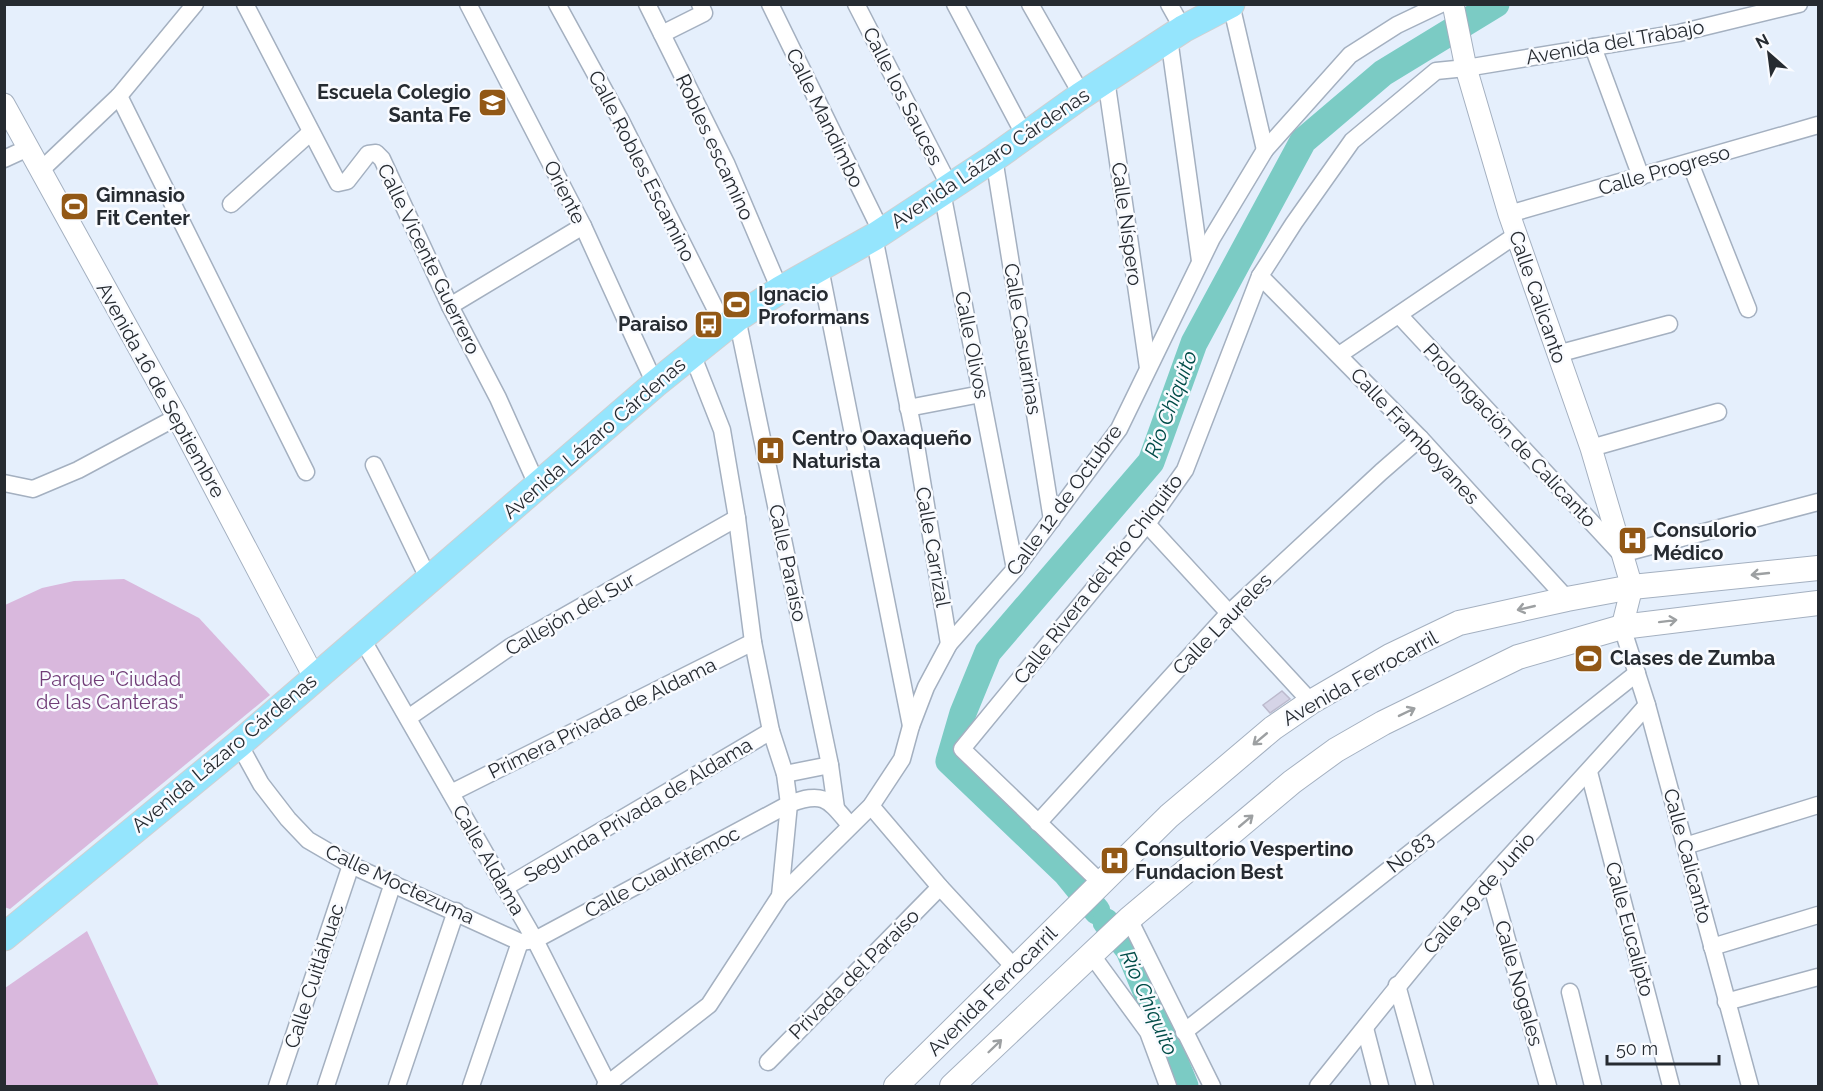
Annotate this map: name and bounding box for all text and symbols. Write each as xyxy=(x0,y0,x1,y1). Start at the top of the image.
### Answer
street label: Avenida del Trabajo xyxy=(1524,14,1706,70)
street label: Calle los Sauces xyxy=(858,23,948,169)
north arrow xyxy=(1739,24,1799,84)
text: N xyxy=(1752,30,1772,52)
street label: Calle Mandimbo xyxy=(781,45,869,192)
street label: Calle Robles Escamino xyxy=(583,66,701,266)
street label: Robles escamino xyxy=(671,70,759,224)
place label: Escuela Colegio Santa Fe xyxy=(317,80,471,127)
street label: Avenida Lázaro Cárdenas xyxy=(886,83,1094,233)
school or university icon: Escuela Colegio Santa Fe xyxy=(476,87,508,119)
street label: Calle Progreso xyxy=(1595,140,1733,200)
street label: Oriente xyxy=(539,156,591,228)
street label: Calle Vicente Guerrero xyxy=(372,160,486,358)
street label: Calle Níspero xyxy=(1106,161,1148,287)
place label: Gimnasio Fit Center xyxy=(96,183,190,230)
sports icon: Gimnasio Fit Center xyxy=(59,190,91,222)
street label: Calle Calicanto xyxy=(1504,228,1572,367)
street label: Calle Casuarinas xyxy=(999,262,1047,416)
street label: Avenida 16 de Septiembre xyxy=(92,278,230,502)
place label: Ignacio Proformans xyxy=(758,282,869,329)
sports icon: Ignacio Proformans xyxy=(721,289,753,321)
street label: Calle Olivos xyxy=(950,289,994,401)
bus stop icon: Paraiso xyxy=(693,308,725,340)
place label: Paraiso xyxy=(618,312,688,336)
street label: Prolongación de Calicanto xyxy=(1418,338,1602,532)
water label: Rio Chiquito xyxy=(1139,347,1202,461)
street label: Avenida Lázaro Cárdenas xyxy=(498,352,690,524)
street label: Calle Framboyanes xyxy=(1346,363,1484,509)
street label: Calle 12 de Octubre xyxy=(1001,419,1127,580)
place label: Centro Oaxaqueño Naturista xyxy=(792,426,972,473)
hospital icon: Centro Oaxaqueño Naturista xyxy=(755,434,787,466)
street label: Calle Rivera del Río Chiquito xyxy=(1009,469,1188,689)
street label: Calle Carrizal xyxy=(911,485,955,609)
street label: Calle Paraíso xyxy=(764,502,812,624)
place label: Consulorio Médico xyxy=(1653,518,1757,565)
hospital icon: Consulorio Médico xyxy=(1616,525,1648,557)
street label: Callejón del Sur xyxy=(501,567,639,661)
street label: Calle Laureles xyxy=(1167,568,1277,680)
one-way arrow xyxy=(1751,569,1771,580)
one-way arrow xyxy=(1517,603,1536,615)
one-way arrow xyxy=(1658,616,1678,627)
street label: Avenida Ferrocarril xyxy=(1278,625,1442,731)
sports icon: Clases de Zumba xyxy=(1573,642,1605,674)
place label: Clases de Zumba xyxy=(1610,646,1775,670)
street label: Primera Privada de Aldama xyxy=(484,652,720,784)
park label: Parque "Ciudad de las Canteras" xyxy=(36,667,184,714)
street label: Avenida Lázaro Cárdenas xyxy=(127,669,321,837)
one-way arrow xyxy=(1397,705,1415,717)
street label: Segunda Privada de Aldama xyxy=(520,732,756,888)
one-way arrow xyxy=(1253,732,1268,746)
street label: Calle Calicanto xyxy=(1658,786,1718,926)
street label: Calle Aldama xyxy=(448,801,530,919)
one-way arrow xyxy=(1238,814,1254,827)
street label: Calle Cuauhtémoc xyxy=(581,821,743,923)
street label: No.83 xyxy=(1382,826,1438,878)
street label: Calle 19 de Junio xyxy=(1418,827,1540,959)
place label: Consultorio Vespertino Fundacion Best xyxy=(1135,837,1353,884)
street label: Calle Moctezuma xyxy=(322,839,478,929)
hospital icon: Consultorio Vespertino Fundacion Best xyxy=(1098,844,1130,876)
street label: Calle Eucalipto xyxy=(1600,859,1660,999)
street label: Calle Cuitláhuac xyxy=(279,901,349,1051)
street label: Privada del Paraíso xyxy=(784,904,924,1044)
street label: Calle Nogales xyxy=(1490,917,1548,1049)
street label: Avenida Ferrocarril xyxy=(922,921,1062,1061)
water label: Rio Chiquito xyxy=(1115,946,1184,1059)
scale bar xyxy=(1607,1028,1720,1066)
text: 50 m xyxy=(1616,1038,1658,1059)
one-way arrow xyxy=(987,1039,1002,1053)

